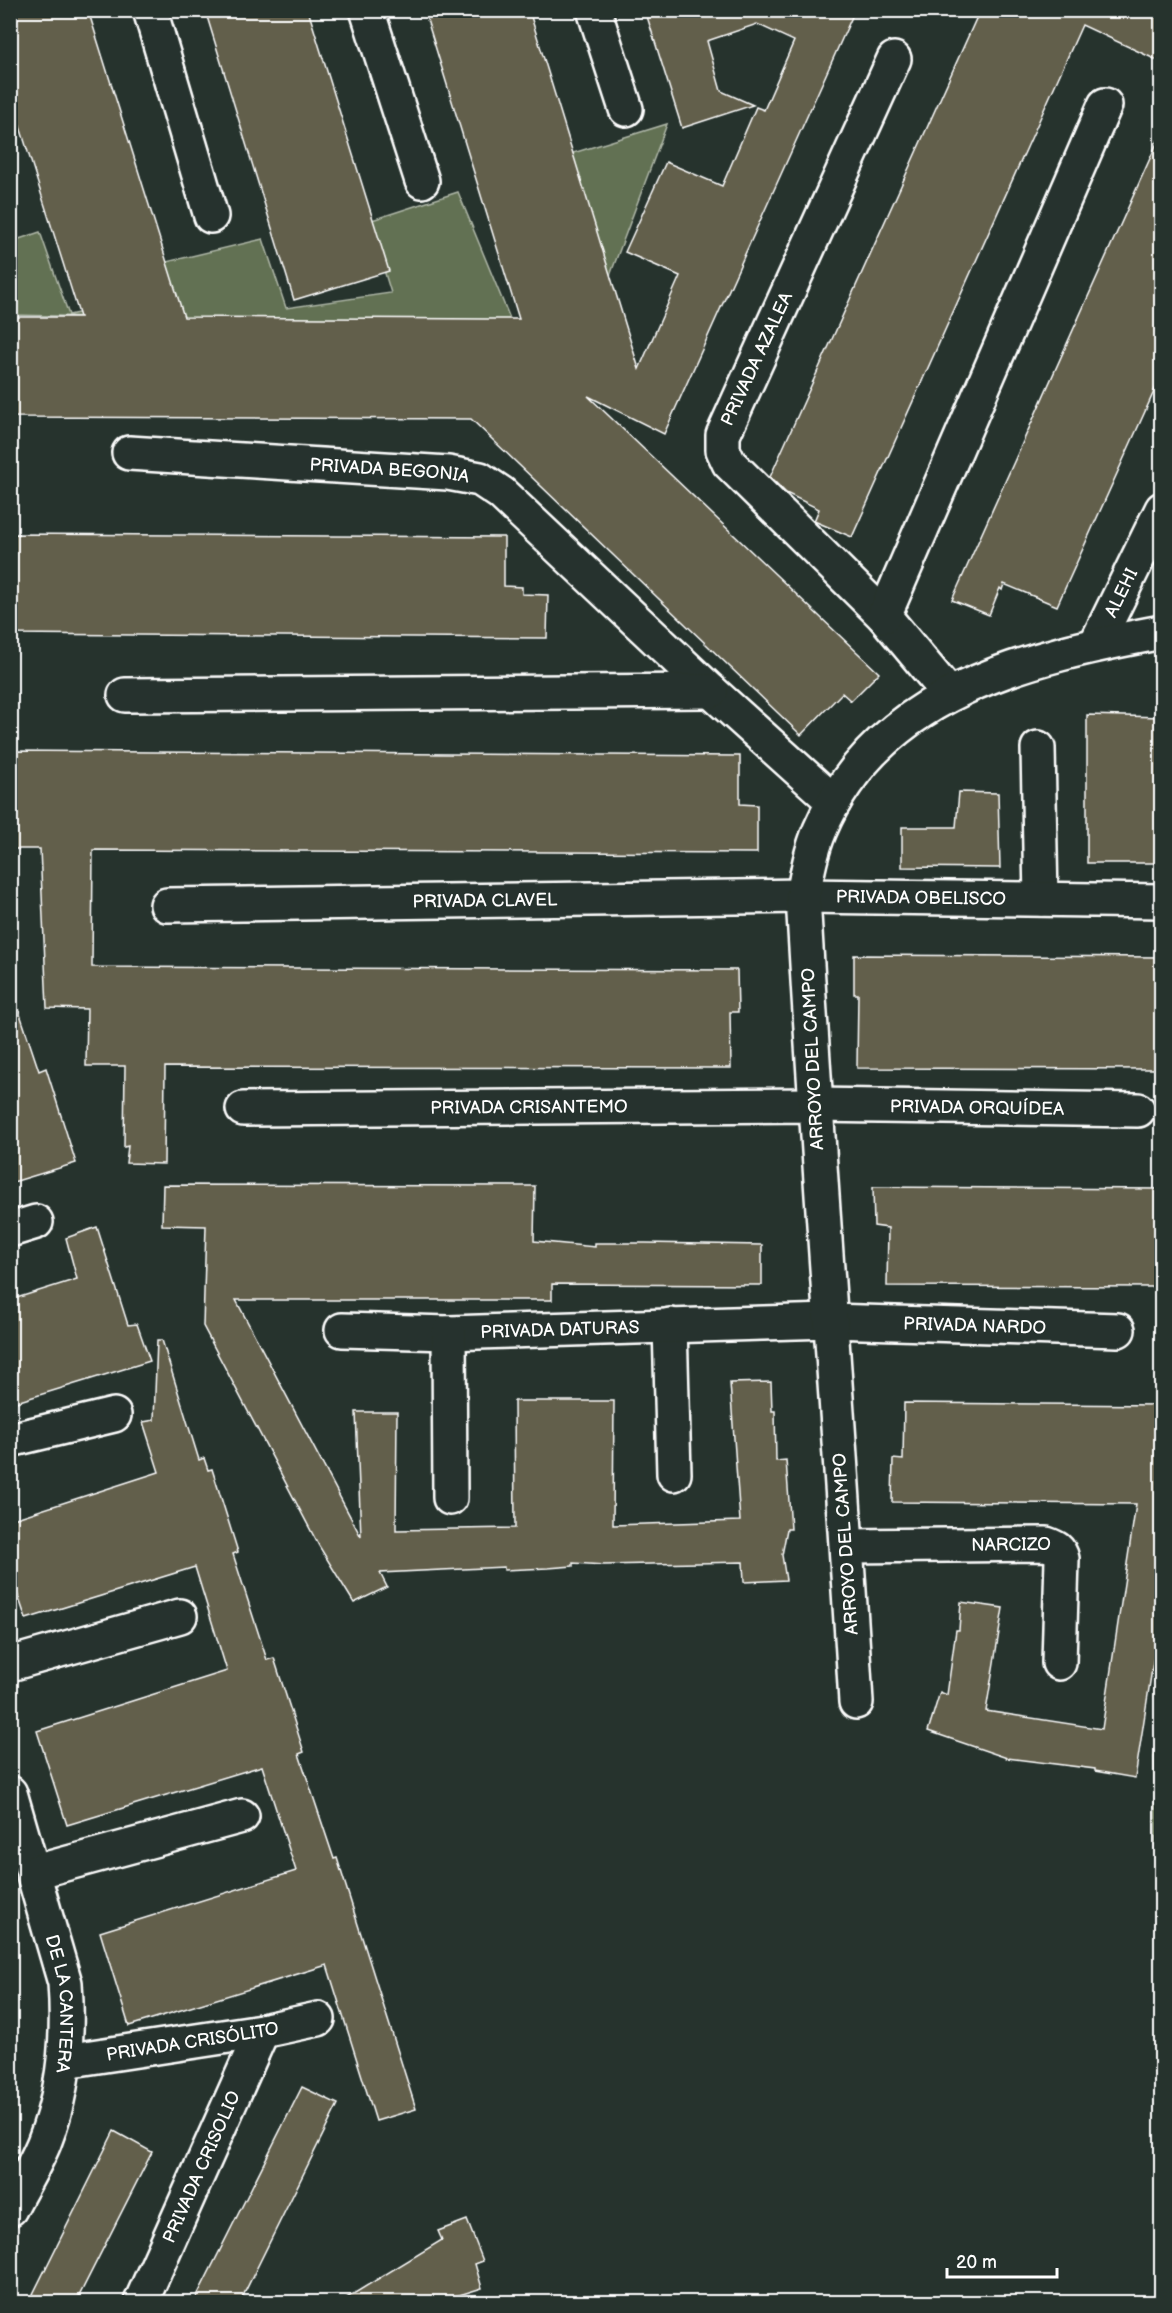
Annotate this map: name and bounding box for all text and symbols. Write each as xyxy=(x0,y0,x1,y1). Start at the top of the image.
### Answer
street label: PRIVADA AZALEA xyxy=(717,289,797,429)
street label: PRIVADA BEGONIA xyxy=(309,454,471,487)
street label: ALEHI xyxy=(1100,565,1142,621)
street label: PRIVADA OBELISCO xyxy=(836,886,1006,909)
street label: PRIVADA CLAVEL xyxy=(412,889,558,912)
street label: ARROYO DEL CAMPO xyxy=(798,967,828,1151)
street label: PRIVADA CRISANTEMO xyxy=(430,1096,628,1118)
street label: PRIVADA ORQUÍDEA xyxy=(890,1096,1064,1119)
street label: PRIVADA NARDO xyxy=(903,1313,1046,1338)
street label: PRIVADA DATURAS xyxy=(480,1317,640,1343)
street label: ARROYO DEL CAMPO xyxy=(829,1452,863,1636)
street label: NARCIZO xyxy=(971,1533,1051,1555)
street label: DE LA CANTERA xyxy=(41,1932,77,2074)
street label: PRIVADA CRISÓLITO xyxy=(105,2017,281,2065)
street label: PRIVADA CRISOLIO xyxy=(158,2088,244,2246)
scale bar xyxy=(947,2241,1056,2279)
text: 20 m xyxy=(956,2252,997,2273)

